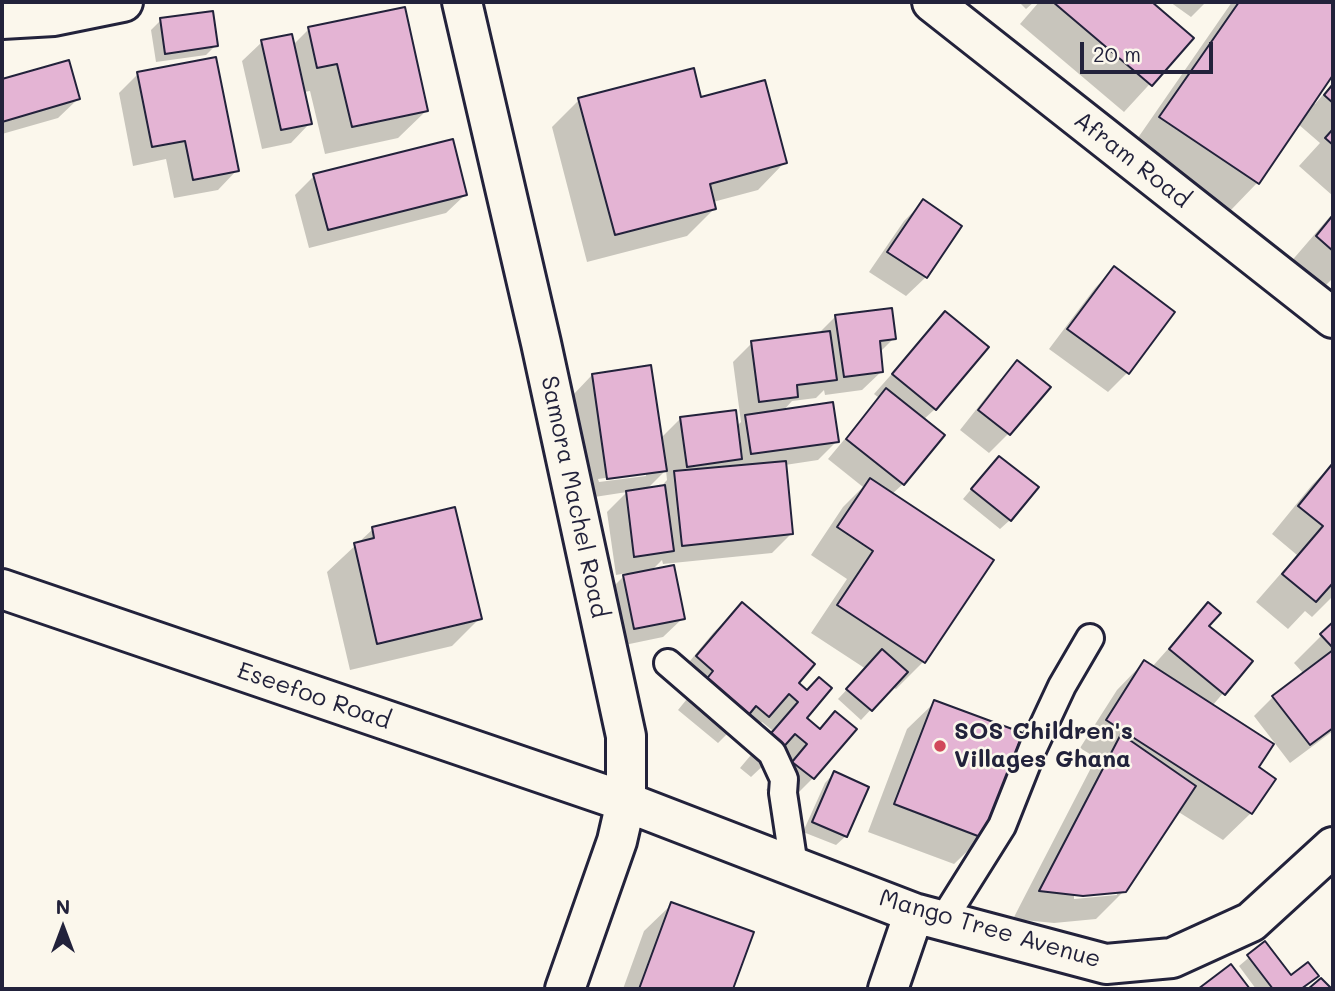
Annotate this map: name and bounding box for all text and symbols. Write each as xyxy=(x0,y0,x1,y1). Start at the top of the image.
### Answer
scale bar xyxy=(1083,28,1216,72)
text: 20 m xyxy=(1093,40,1141,67)
street label: Afram Road xyxy=(1068,106,1196,214)
street label: Samora Machel Road xyxy=(534,373,614,621)
street label: Eseefoo Road xyxy=(233,656,395,736)
place label: SOS Children's Villages Ghana xyxy=(954,718,1133,774)
marker: SOS Children's Villages Ghana xyxy=(932,738,948,754)
street label: Mango Tree Avenue xyxy=(876,884,1104,974)
north arrow xyxy=(28,893,98,963)
text: N xyxy=(56,894,70,919)

